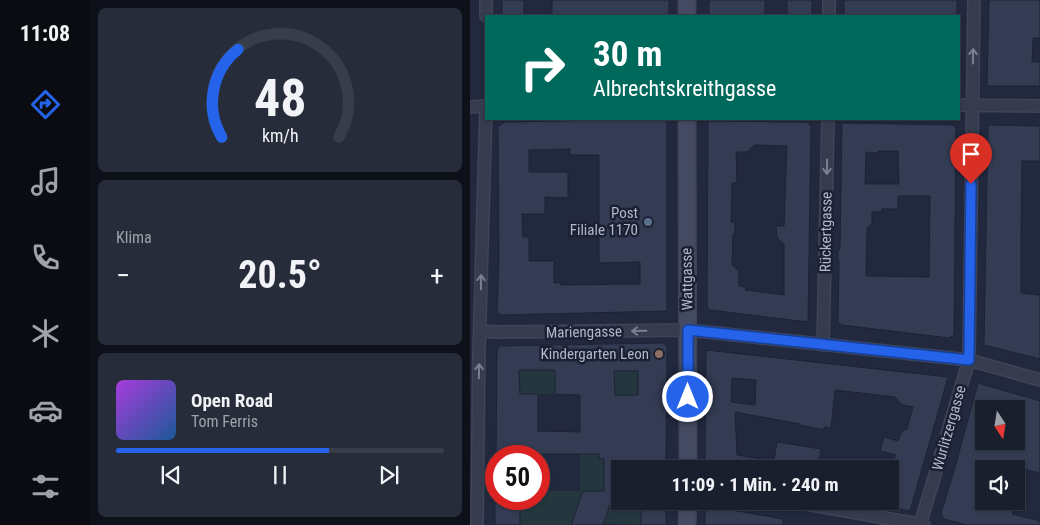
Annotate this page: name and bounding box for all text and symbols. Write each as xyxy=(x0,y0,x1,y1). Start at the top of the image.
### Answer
text: 11:08 xyxy=(20,21,70,46)
text: 30 m xyxy=(593,34,662,75)
icon: right xyxy=(510,35,575,100)
one-way arrow xyxy=(968,48,978,64)
text: 48 xyxy=(254,68,306,129)
text: Albrechtskreithgasse xyxy=(593,76,776,101)
icon: directions xyxy=(28,87,63,122)
text: km/h xyxy=(262,125,298,146)
pin xyxy=(950,133,992,184)
icon: arrive xyxy=(957,140,985,168)
one-way arrow xyxy=(822,159,832,175)
icon: music xyxy=(28,164,63,199)
street label: Rückertgasse xyxy=(816,192,836,272)
place label: Post Filiale 1170 xyxy=(570,204,638,239)
marker: Post Filiale 1170 xyxy=(642,216,654,228)
text: Klima xyxy=(116,228,152,247)
icon: phone xyxy=(28,240,63,275)
street label: Wattgasse xyxy=(677,248,697,310)
text: 20.5° xyxy=(238,253,322,297)
text: − xyxy=(116,259,130,292)
text: + xyxy=(430,259,444,292)
one-way arrow xyxy=(477,274,486,290)
icon: climate xyxy=(28,316,63,351)
street label: Mariengasse xyxy=(546,322,622,342)
one-way arrow xyxy=(631,326,648,336)
place label: Kindergarten Leon xyxy=(541,345,649,363)
marker: Kindergarten Leon xyxy=(653,348,665,360)
one-way arrow xyxy=(474,364,484,380)
position arrow xyxy=(661,370,713,422)
street label: Wurlitzergasse xyxy=(928,383,970,473)
text: Open Road xyxy=(191,389,273,412)
icon: car xyxy=(28,393,63,428)
north arrow xyxy=(975,400,1025,450)
map controls xyxy=(975,400,1025,510)
text: Tom Ferris xyxy=(191,412,258,431)
speed limit sign: 50 xyxy=(485,445,550,510)
button: sound xyxy=(975,460,1025,510)
icon: previous xyxy=(157,461,185,489)
icon: pause xyxy=(266,461,294,489)
icon: next xyxy=(375,461,403,489)
icon: filters xyxy=(28,469,63,504)
text: 11:09 · 1 Min. · 240 m xyxy=(671,473,839,496)

